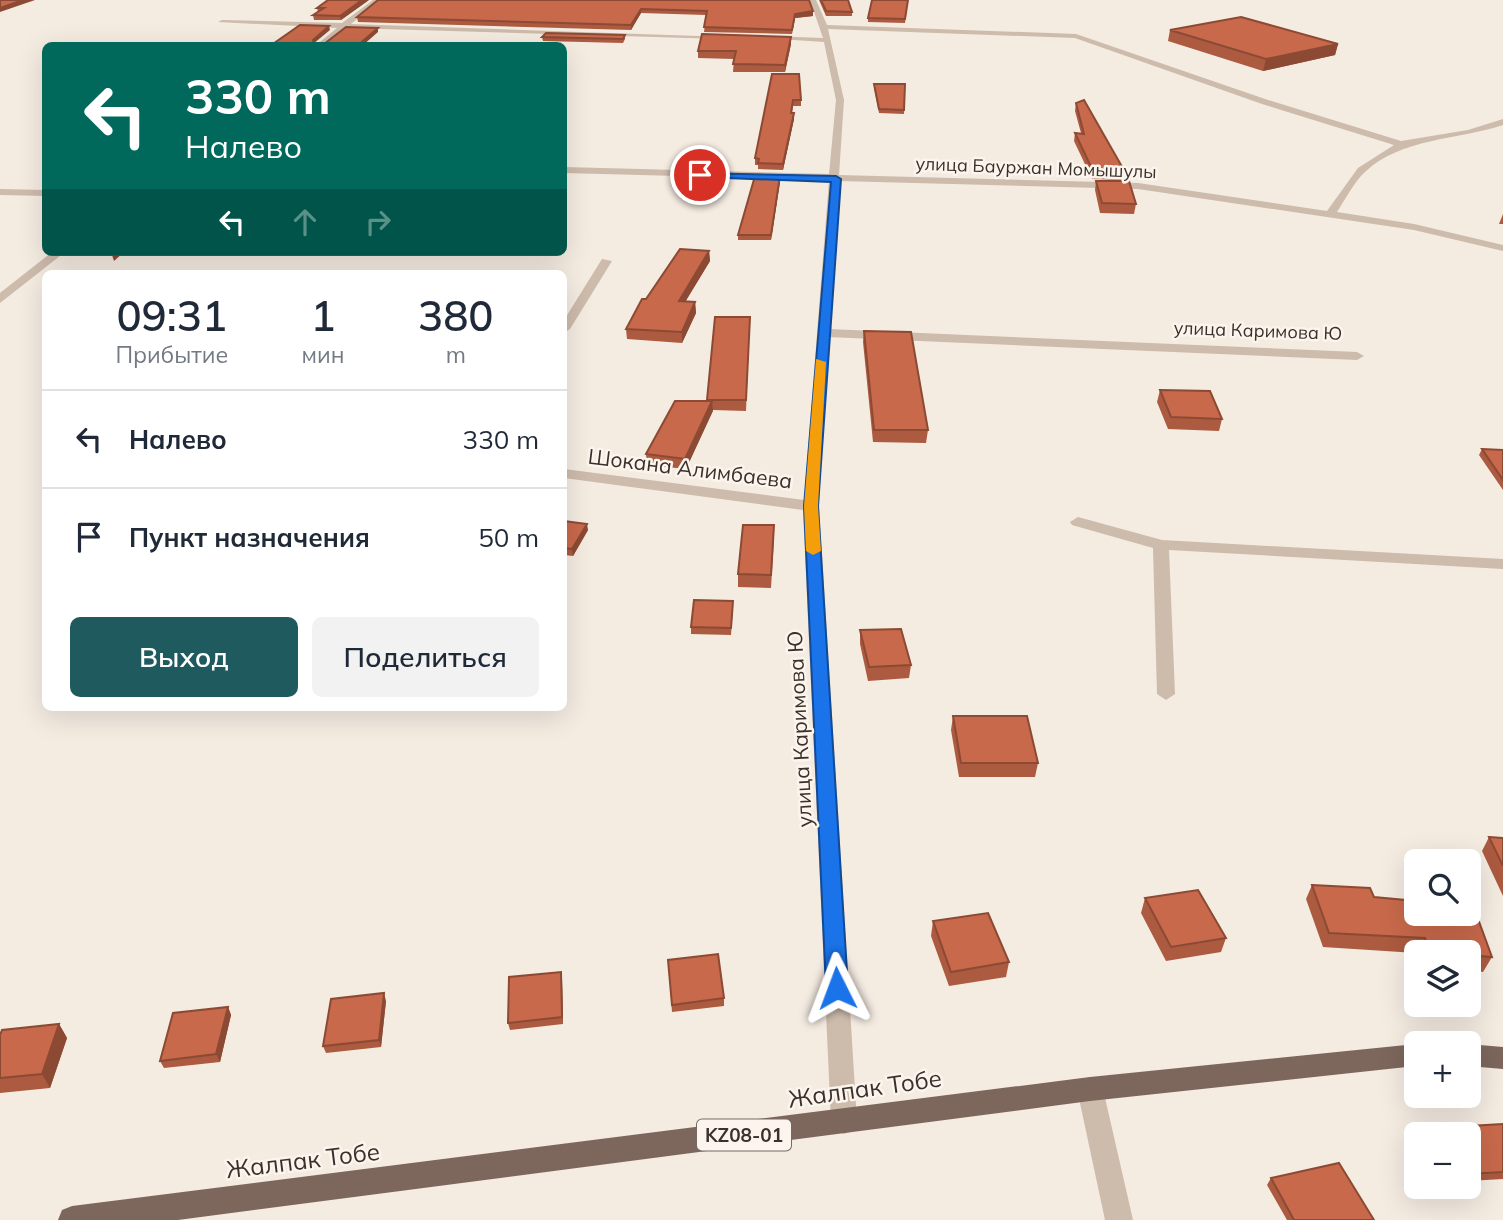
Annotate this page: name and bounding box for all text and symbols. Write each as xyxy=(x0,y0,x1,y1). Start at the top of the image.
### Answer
text: 330 m xyxy=(185,65,331,126)
icon: left xyxy=(70,70,161,161)
text: Налево xyxy=(185,126,302,166)
pin xyxy=(670,145,730,205)
street label: улица Бауржан Момышулы xyxy=(915,152,1157,183)
icon: arrive xyxy=(681,156,719,194)
icon: left xyxy=(213,203,251,241)
icon: ahead xyxy=(286,203,324,241)
icon: right xyxy=(359,203,397,241)
text: 09:31 xyxy=(116,289,227,342)
text: 1 xyxy=(310,289,336,342)
text: 380 xyxy=(418,289,494,342)
street label: улица Каримова Ю xyxy=(1173,316,1343,345)
text: Прибытие xyxy=(115,340,228,369)
text: мин xyxy=(302,340,345,369)
text: m xyxy=(446,340,466,369)
icon: left xyxy=(70,420,108,458)
text: Налево xyxy=(129,423,227,456)
text: 330 m xyxy=(463,423,539,456)
street label: Шокана Алимбаева xyxy=(587,443,794,493)
icon: arrive xyxy=(70,518,108,556)
text: Пункт назначения xyxy=(129,521,370,554)
text: 50 m xyxy=(478,521,539,554)
button: Выход xyxy=(70,617,298,697)
button: Поделиться xyxy=(312,617,539,697)
street label: улица Каримова Ю xyxy=(781,630,817,828)
map controls xyxy=(1404,849,1481,1199)
button: search xyxy=(1404,849,1481,926)
button: layers xyxy=(1404,940,1481,1017)
position arrow xyxy=(800,951,874,1025)
button: + xyxy=(1404,1031,1481,1108)
street label: Жалпак Тобе xyxy=(786,1062,944,1114)
road number: KZ08-01 xyxy=(697,1120,791,1150)
button: − xyxy=(1404,1122,1481,1199)
street label: Жалпак Тобе xyxy=(224,1136,381,1184)

